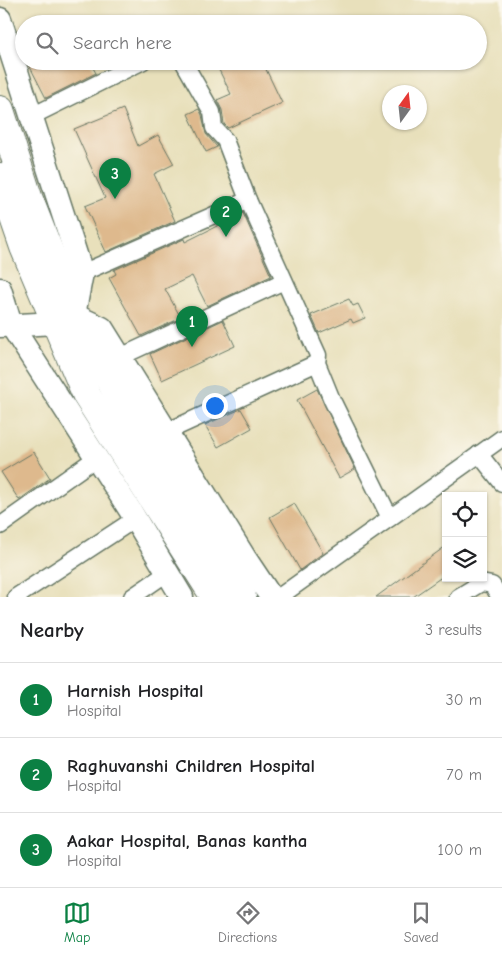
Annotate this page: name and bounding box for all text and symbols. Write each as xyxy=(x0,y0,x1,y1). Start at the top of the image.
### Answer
search box xyxy=(15,15,487,70)
icon: search xyxy=(33,29,61,57)
text: Search here xyxy=(73,32,172,54)
north arrow xyxy=(382,85,427,130)
pin: 3 xyxy=(99,158,131,199)
pin: 2 xyxy=(210,196,242,237)
pin: 1 xyxy=(176,306,208,347)
your location xyxy=(202,393,228,419)
map controls xyxy=(442,492,487,582)
button: locate xyxy=(442,492,487,537)
button: layers xyxy=(442,537,487,582)
text: Nearby xyxy=(20,618,84,642)
text: 3 results xyxy=(425,621,482,639)
text: Harnish Hospital xyxy=(67,680,204,702)
text: 1 xyxy=(33,691,39,709)
text: 30 m xyxy=(446,691,482,709)
text: Hospital xyxy=(67,702,122,720)
text: Raghuvanshi Children Hospital xyxy=(67,755,315,777)
text: 2 xyxy=(32,766,40,784)
text: 70 m xyxy=(446,766,482,784)
text: Hospital xyxy=(67,777,122,795)
text: Aakar Hospital, Banas kantha xyxy=(67,830,307,852)
text: 3 xyxy=(32,841,40,859)
text: 100 m xyxy=(438,841,482,859)
text: Hospital xyxy=(67,852,122,870)
tab: Map xyxy=(63,899,91,946)
tab: Directions xyxy=(218,899,277,946)
tab: Saved xyxy=(404,899,439,946)

